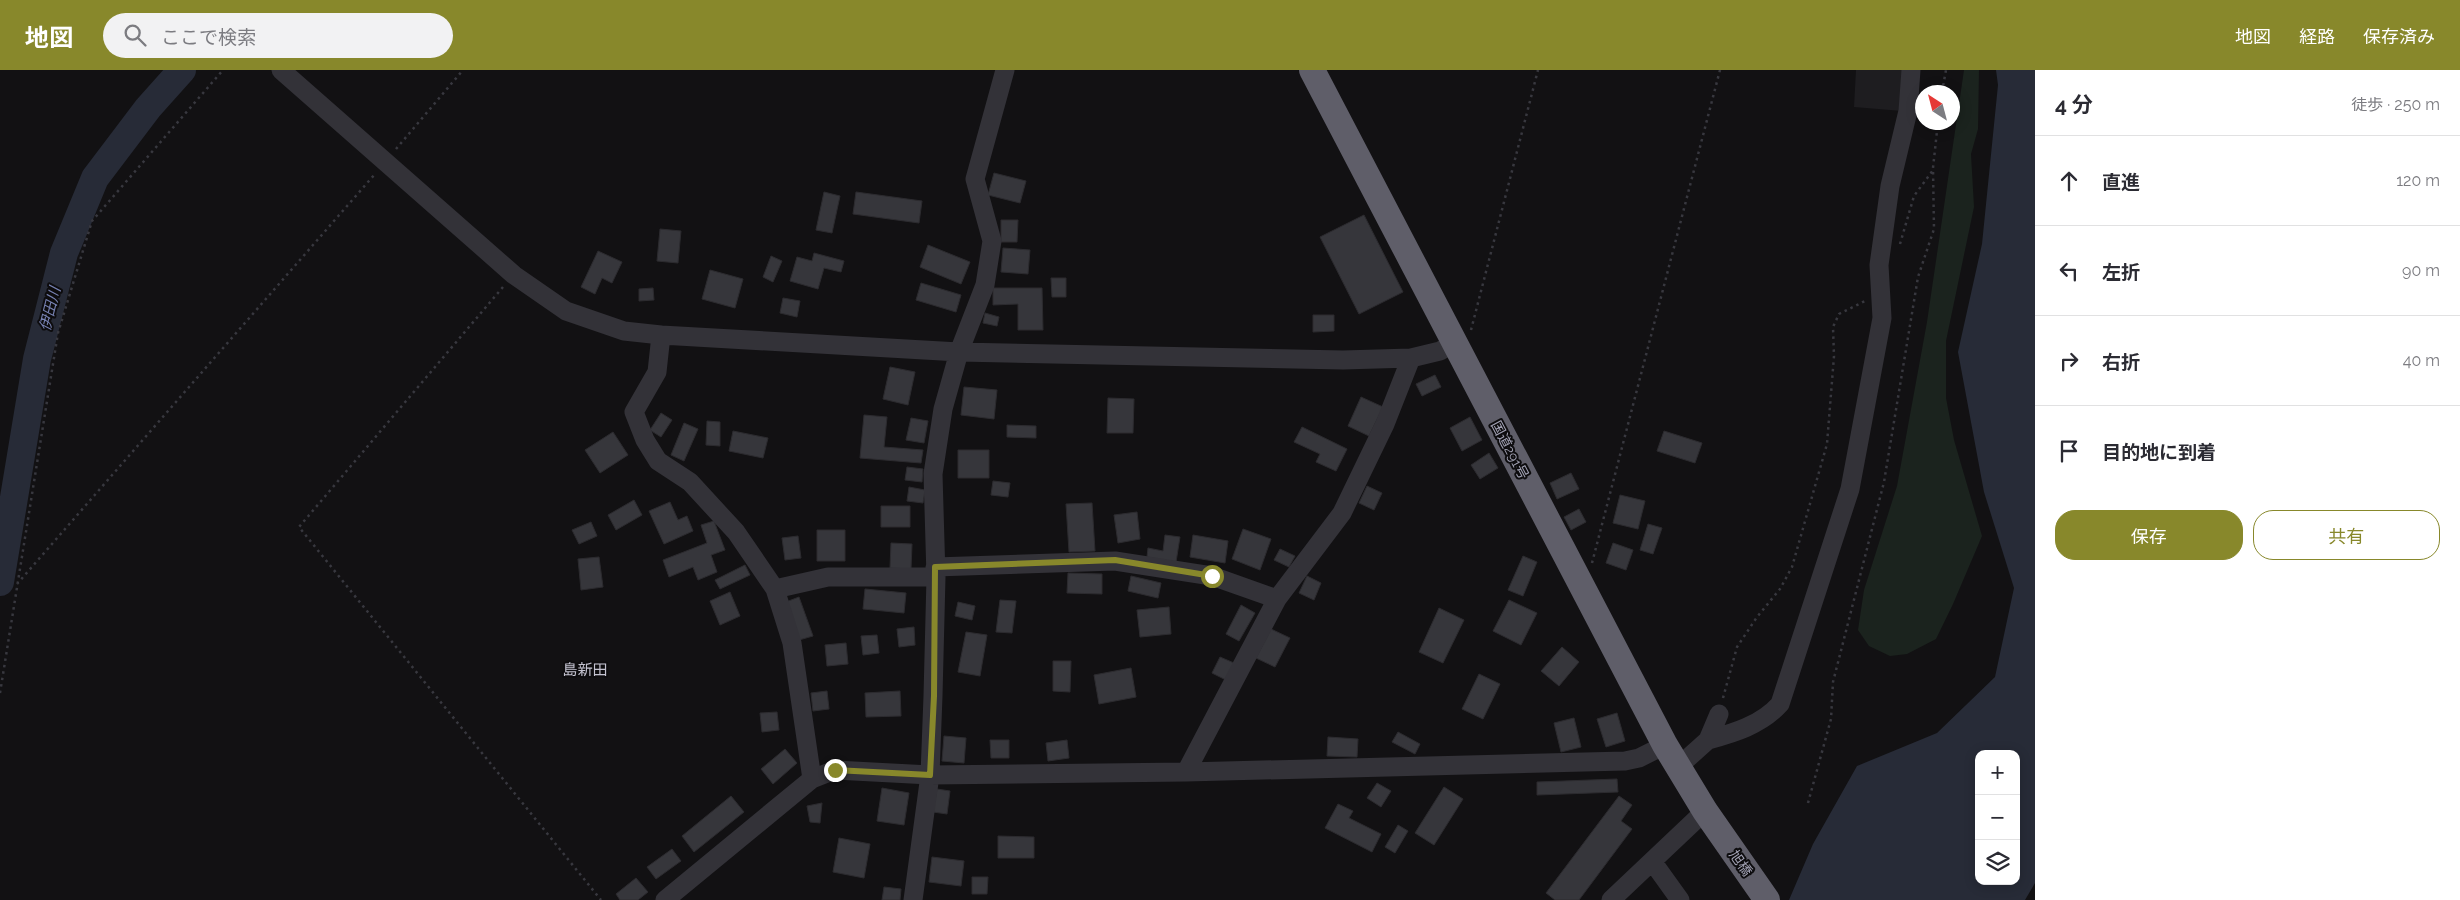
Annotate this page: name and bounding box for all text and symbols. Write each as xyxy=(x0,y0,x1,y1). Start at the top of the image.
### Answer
search box xyxy=(103,13,453,58)
icon: search xyxy=(121,21,149,49)
text: 地図 xyxy=(25,23,73,52)
text: ここで検索 xyxy=(161,26,256,48)
text: 地図 xyxy=(2235,26,2271,47)
text: 経路 xyxy=(2299,26,2335,47)
text: 保存済み xyxy=(2363,26,2435,47)
north arrow xyxy=(1915,85,1960,130)
text: 4 分 xyxy=(2055,92,2093,117)
text: 徒歩 · 250 m xyxy=(2351,95,2440,114)
icon: ahead xyxy=(2055,167,2083,195)
text: 直進 xyxy=(2102,171,2140,193)
text: 120 m xyxy=(2396,171,2440,190)
icon: left xyxy=(2055,257,2083,285)
text: 左折 xyxy=(2102,261,2140,283)
text: 90 m xyxy=(2402,261,2440,280)
water label: 伊田川 xyxy=(36,283,65,333)
icon: right xyxy=(2055,347,2083,375)
text: 右折 xyxy=(2102,351,2140,373)
text: 40 m xyxy=(2403,351,2440,370)
street label: 国道291号 xyxy=(1488,418,1532,482)
icon: arrive xyxy=(2055,437,2083,465)
text: 目的地に到着 xyxy=(2102,441,2216,463)
button: 保存 xyxy=(2055,510,2243,560)
button: 共有 xyxy=(2253,510,2440,560)
route start xyxy=(1201,565,1224,588)
district label: 島新田 xyxy=(562,661,608,679)
map controls xyxy=(1975,750,2020,885)
button: + xyxy=(1975,750,2020,795)
route end xyxy=(824,759,847,782)
button: − xyxy=(1975,795,2020,840)
button: layers xyxy=(1975,840,2020,885)
street label: 旭橋 xyxy=(1726,847,1756,879)

